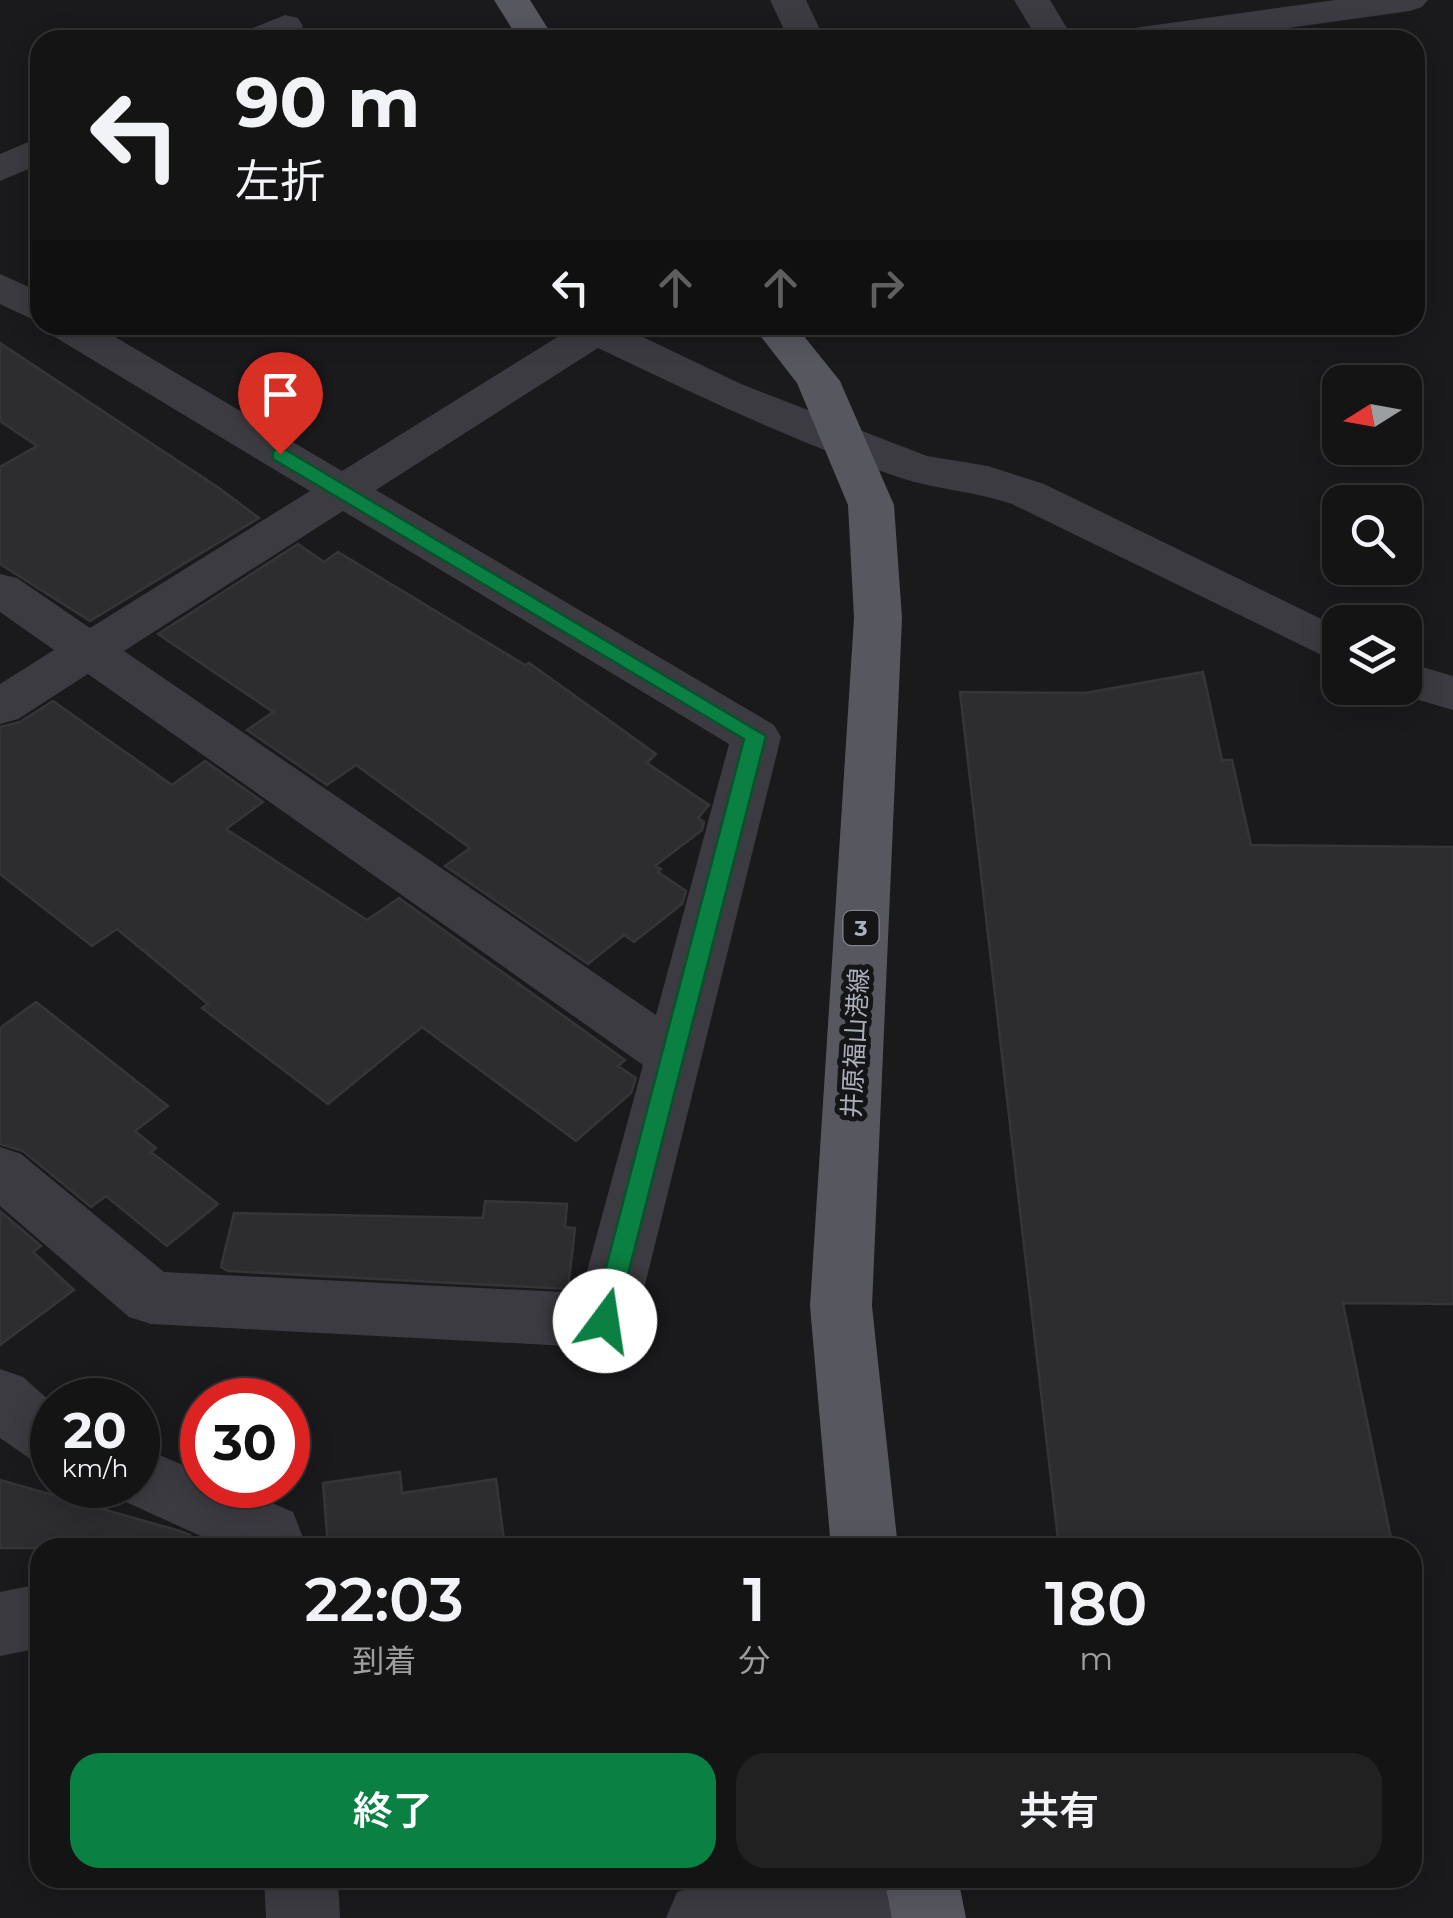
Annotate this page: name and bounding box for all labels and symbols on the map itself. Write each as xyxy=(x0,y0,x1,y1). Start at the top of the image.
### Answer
pin xyxy=(238,352,323,455)
north arrow xyxy=(1322,365,1422,465)
road number: 3 xyxy=(844,911,878,945)
street label: 井原福山港線 xyxy=(836,967,874,1119)
position arrow xyxy=(553,1269,657,1373)
speed limit sign: 30 xyxy=(180,1378,310,1508)

